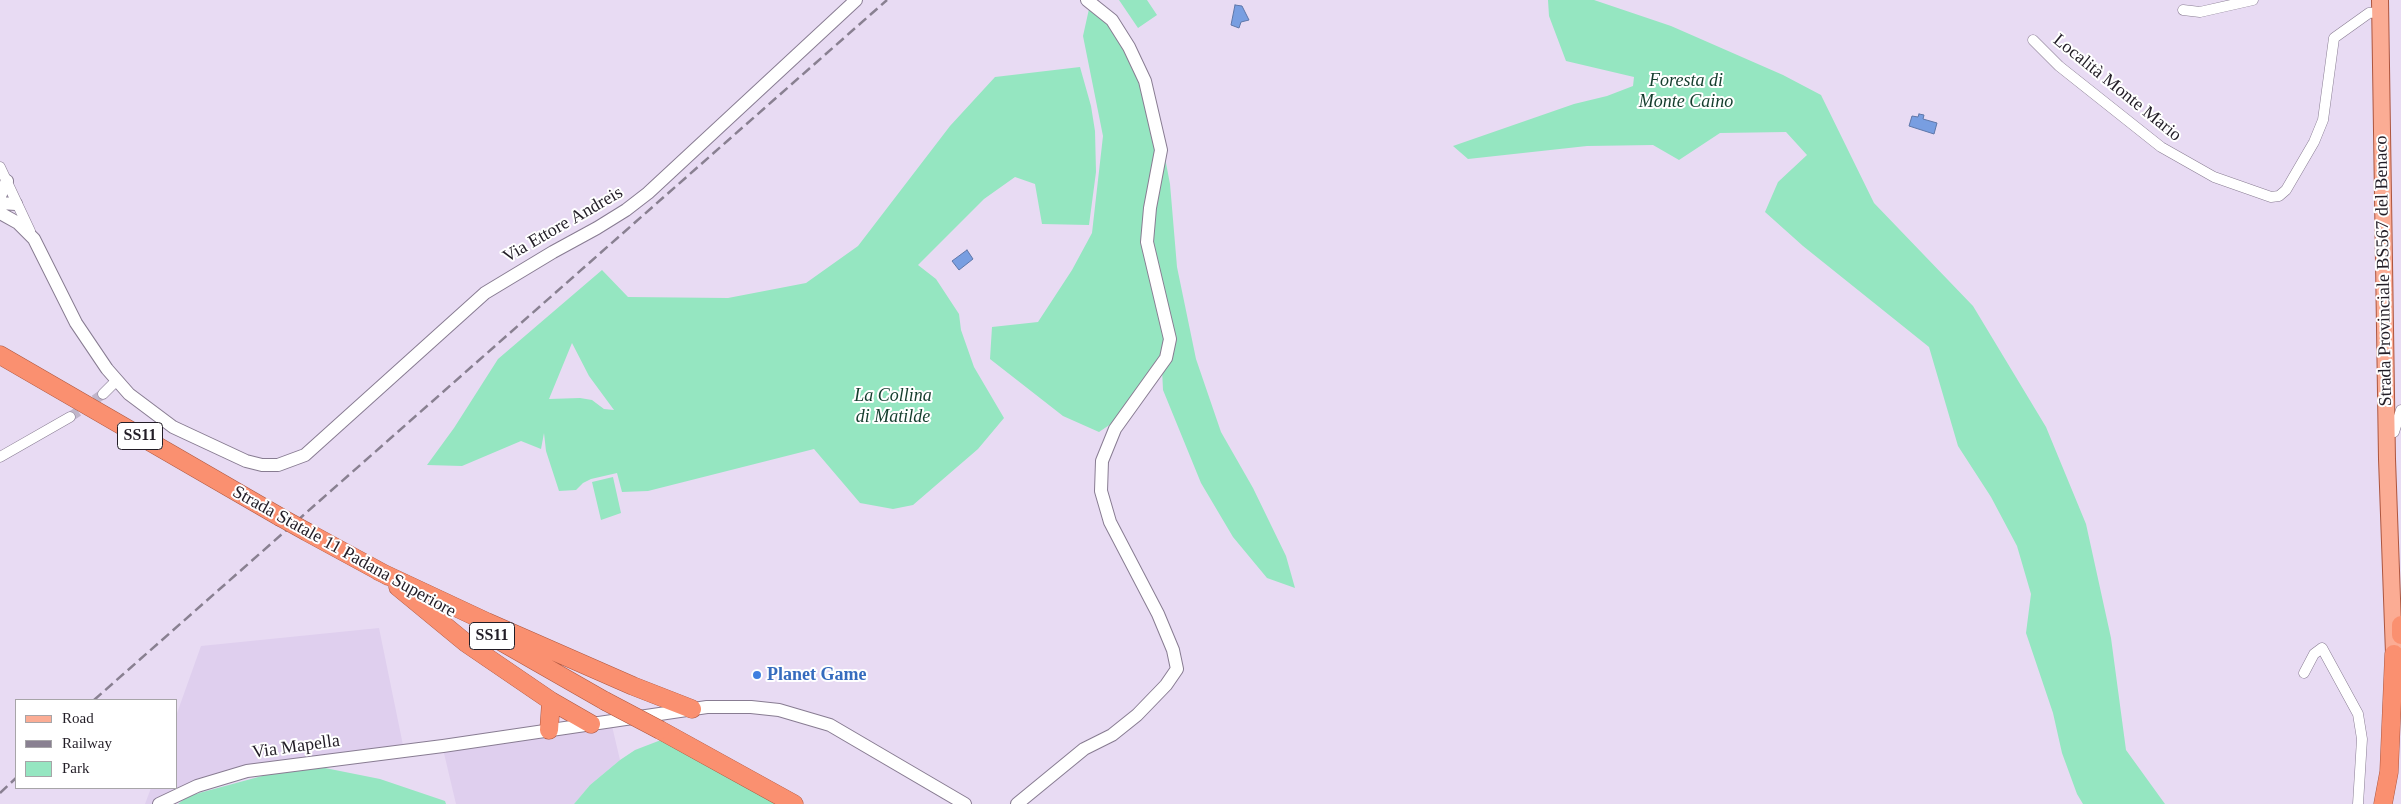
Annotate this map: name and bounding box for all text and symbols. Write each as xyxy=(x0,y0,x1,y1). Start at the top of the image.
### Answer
street label: Località Monte Mario xyxy=(2048,30,2186,146)
park label: Foresta di Monte Caino xyxy=(1639,70,1733,112)
street label: Strada Provinciale BS567 del Benaco xyxy=(2371,135,2397,407)
street label: Via Ettore Andreis xyxy=(499,182,627,268)
park label: La Collina di Matilde xyxy=(854,385,932,428)
road number: SS11 xyxy=(118,422,162,450)
street label: Strada Statale 11 Padana Superiore xyxy=(228,481,460,623)
road number: SS11 xyxy=(470,622,514,650)
place label: Planet Game xyxy=(767,664,866,686)
marker: Planet Game xyxy=(751,669,763,681)
legend xyxy=(15,699,178,789)
text: Road xyxy=(62,710,94,726)
street label: Via Mapella xyxy=(251,730,341,764)
text: Railway xyxy=(62,735,112,751)
text: Park xyxy=(62,760,90,776)

